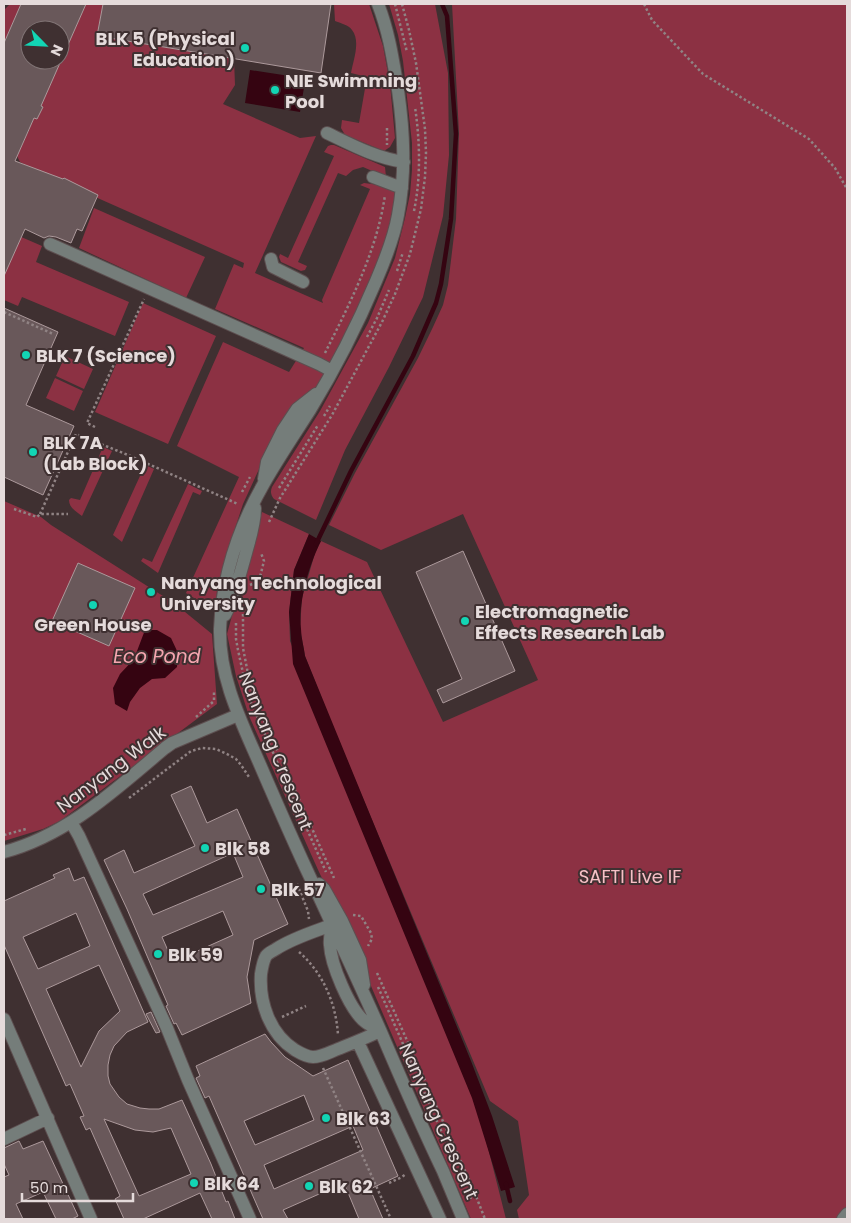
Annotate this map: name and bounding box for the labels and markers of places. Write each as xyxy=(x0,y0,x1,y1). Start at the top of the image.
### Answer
place label: BLK 5 (Physical Education) xyxy=(96,26,235,72)
marker: BLK 5 (Physical Education) xyxy=(239,42,251,54)
place label: NIE Swimming Pool xyxy=(285,68,417,114)
marker: NIE Swimming Pool xyxy=(269,84,281,96)
place label: BLK 7 (Science) xyxy=(36,343,176,368)
marker: BLK 7 (Science) xyxy=(20,349,32,361)
place label: BLK 7A (Lab Block) xyxy=(43,430,148,476)
marker: BLK 7A (Lab Block) xyxy=(27,446,39,458)
place label: Nanyang Technological University xyxy=(161,570,382,616)
marker: Nanyang Technological University xyxy=(145,586,157,598)
marker: Green House xyxy=(87,599,99,611)
place label: Electromagnetic Effects Research Lab xyxy=(475,599,665,645)
place label: Green House xyxy=(34,612,152,637)
marker: Electromagnetic Effects Research Lab xyxy=(459,615,471,627)
place label: Blk 58 xyxy=(215,836,270,861)
marker: Blk 58 xyxy=(199,842,211,854)
place label: Blk 57 xyxy=(271,877,325,902)
marker: Blk 57 xyxy=(255,883,267,895)
place label: Blk 59 xyxy=(168,942,223,967)
marker: Blk 59 xyxy=(152,948,164,960)
place label: Blk 63 xyxy=(336,1106,390,1131)
marker: Blk 63 xyxy=(320,1112,332,1124)
place label: Blk 64 xyxy=(204,1171,260,1196)
place label: Blk 62 xyxy=(319,1174,373,1199)
marker: Blk 64 xyxy=(188,1177,200,1189)
marker: Blk 62 xyxy=(303,1180,315,1192)

